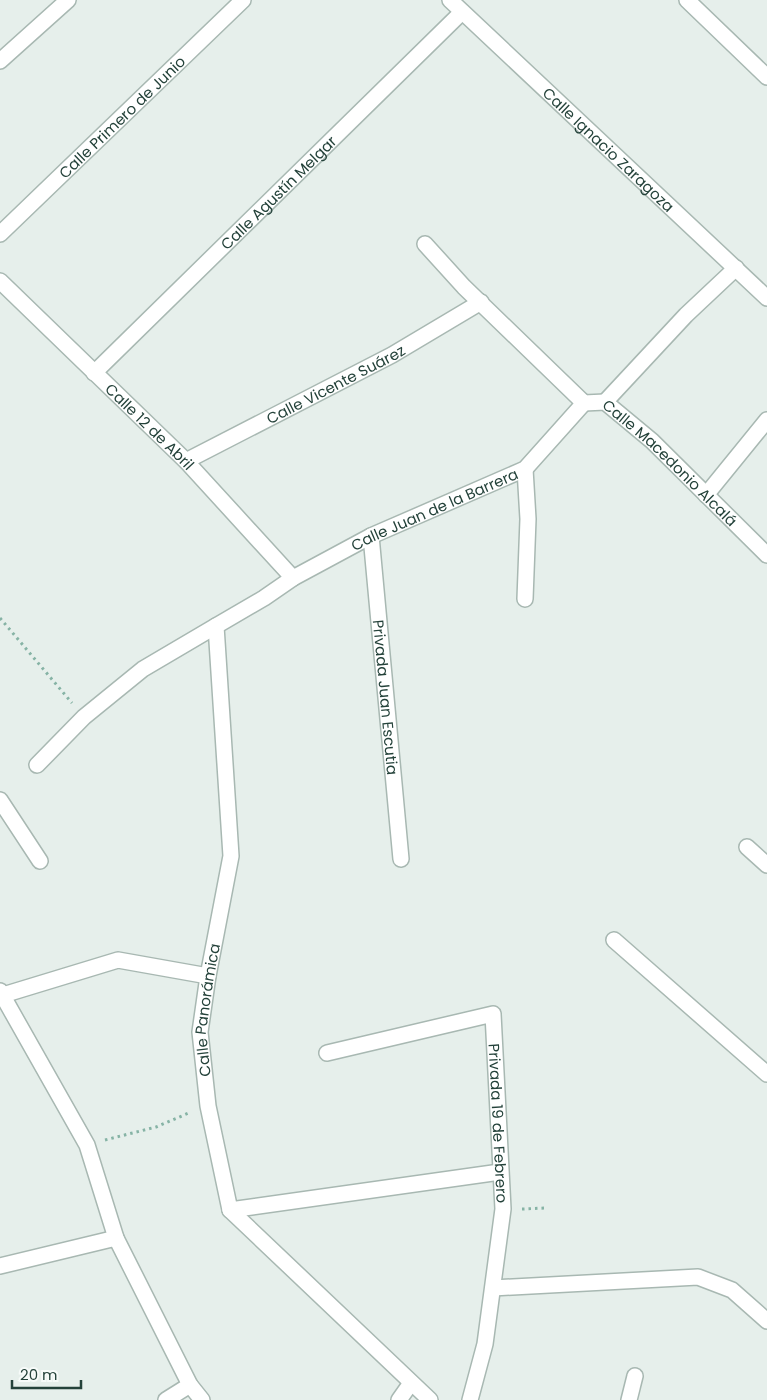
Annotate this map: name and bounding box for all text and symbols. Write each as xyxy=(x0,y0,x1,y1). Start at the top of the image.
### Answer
street label: Calle Primero de Junio xyxy=(54,51,190,183)
street label: Calle Ignacio Zaragoza xyxy=(539,82,679,216)
street label: Calle Agustín Melgar xyxy=(216,130,341,254)
street label: Calle Vicente Suárez xyxy=(262,339,409,429)
street label: Calle 12 de Abril xyxy=(101,378,199,474)
street label: Calle Macedonio Alcalá xyxy=(598,394,742,531)
street label: Calle Juan de la Barrera xyxy=(347,463,521,555)
street label: Privada Juan Escutia xyxy=(368,619,404,776)
street label: Calle Panorámica xyxy=(189,941,225,1078)
street label: Privada 19 de Febrero xyxy=(484,1043,513,1204)
scale bar xyxy=(12,1358,81,1390)
text: 20 m xyxy=(20,1364,58,1385)

